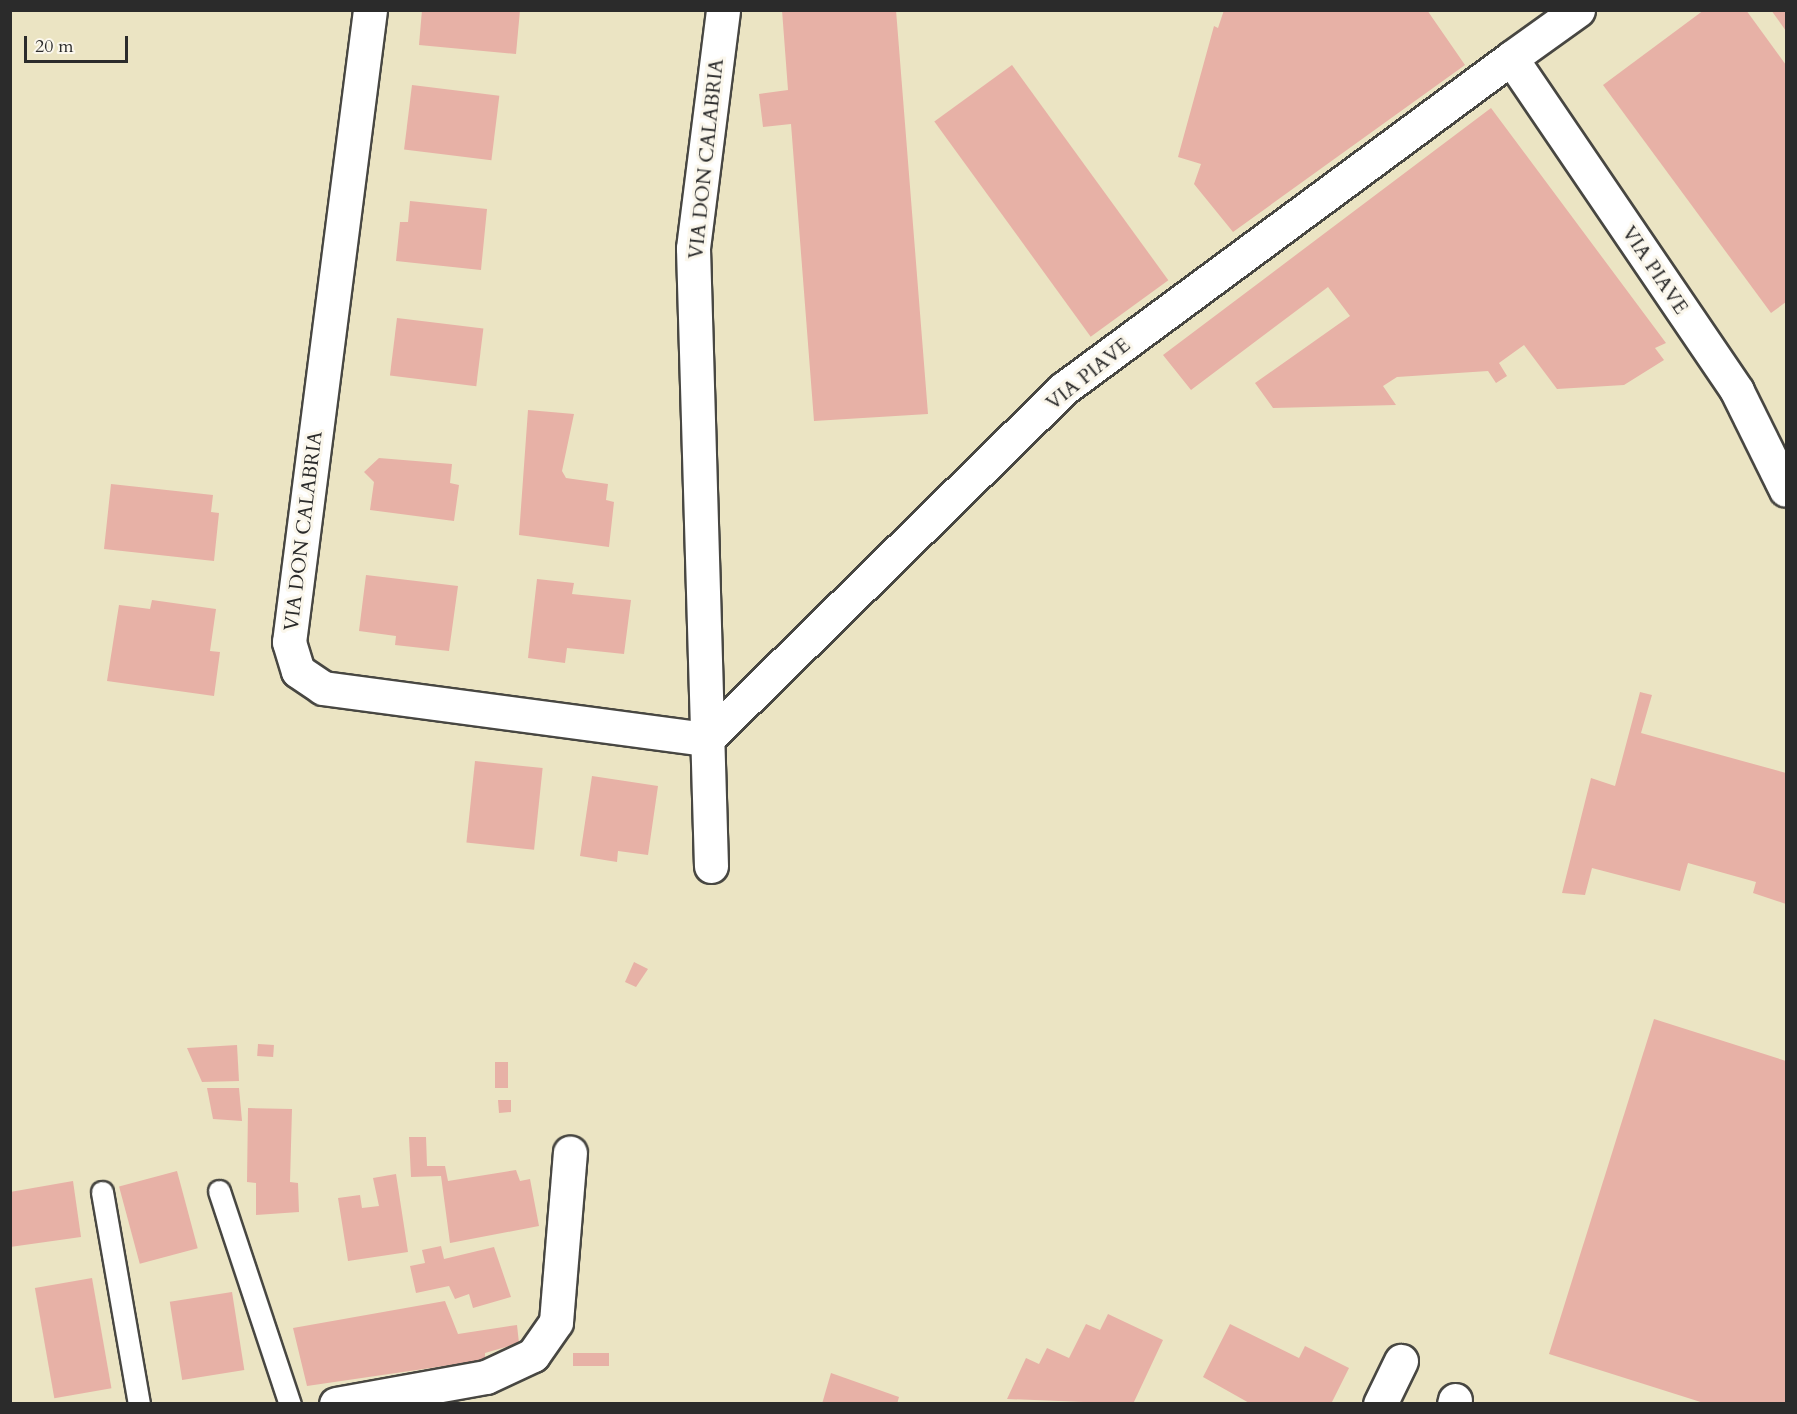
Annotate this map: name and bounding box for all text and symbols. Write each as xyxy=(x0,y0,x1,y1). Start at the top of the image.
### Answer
scale bar xyxy=(27,24,130,62)
text: 20 m xyxy=(35,34,74,59)
street label: VIA DON CALABRIA xyxy=(684,58,728,260)
street label: VIA PIAVE xyxy=(1617,221,1693,319)
street label: VIA PIAVE xyxy=(1041,333,1135,415)
street label: VIA DON CALABRIA xyxy=(279,430,327,632)

